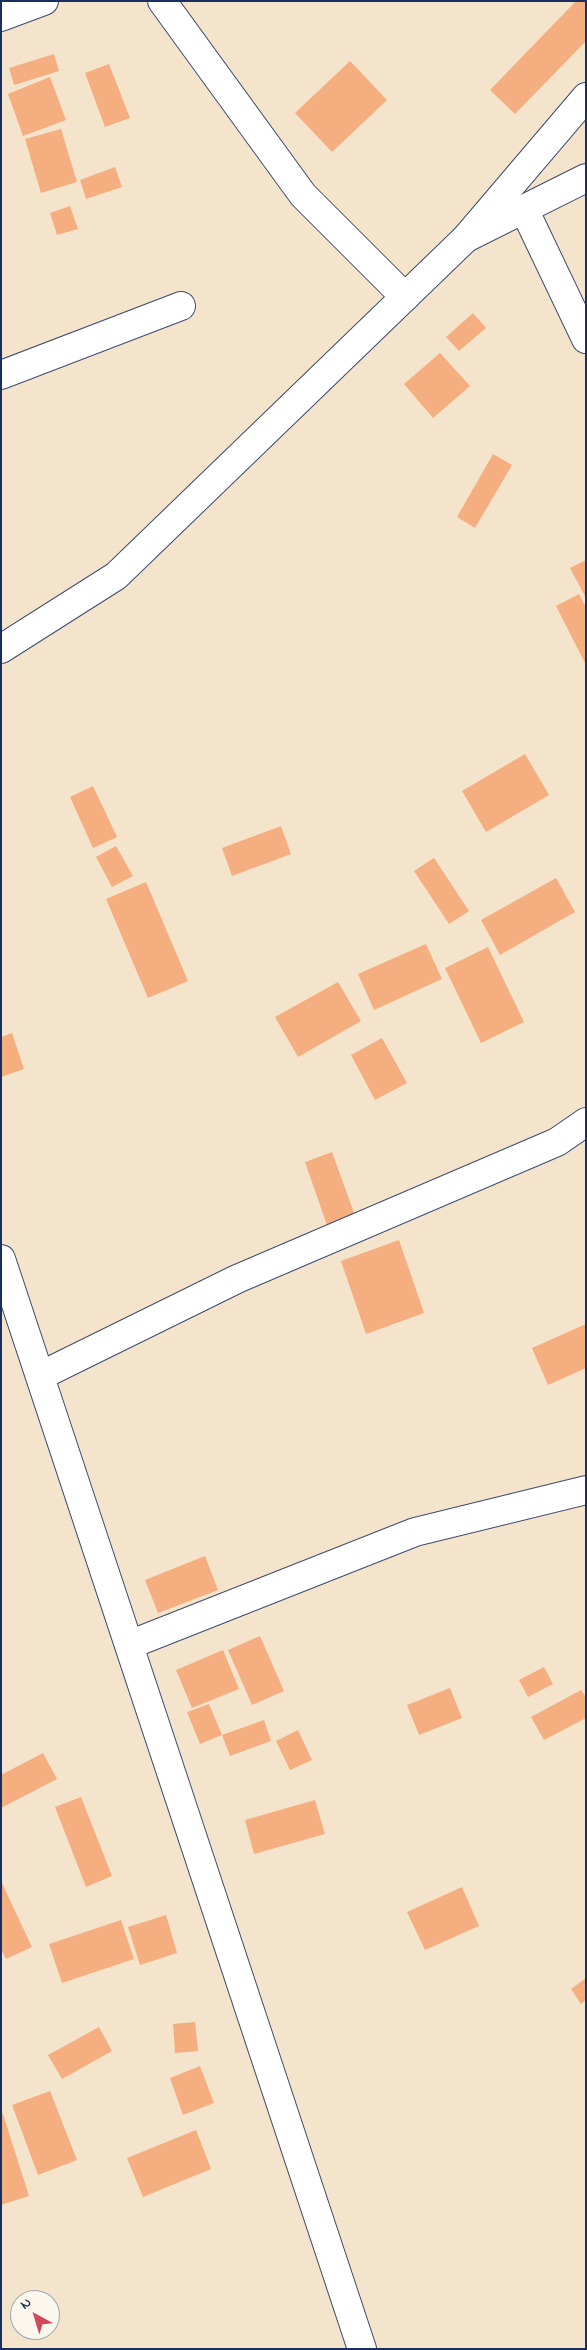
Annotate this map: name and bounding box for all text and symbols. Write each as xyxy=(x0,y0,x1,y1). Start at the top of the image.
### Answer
north arrow xyxy=(10,2290,60,2340)
text: N xyxy=(16,2293,36,2315)

